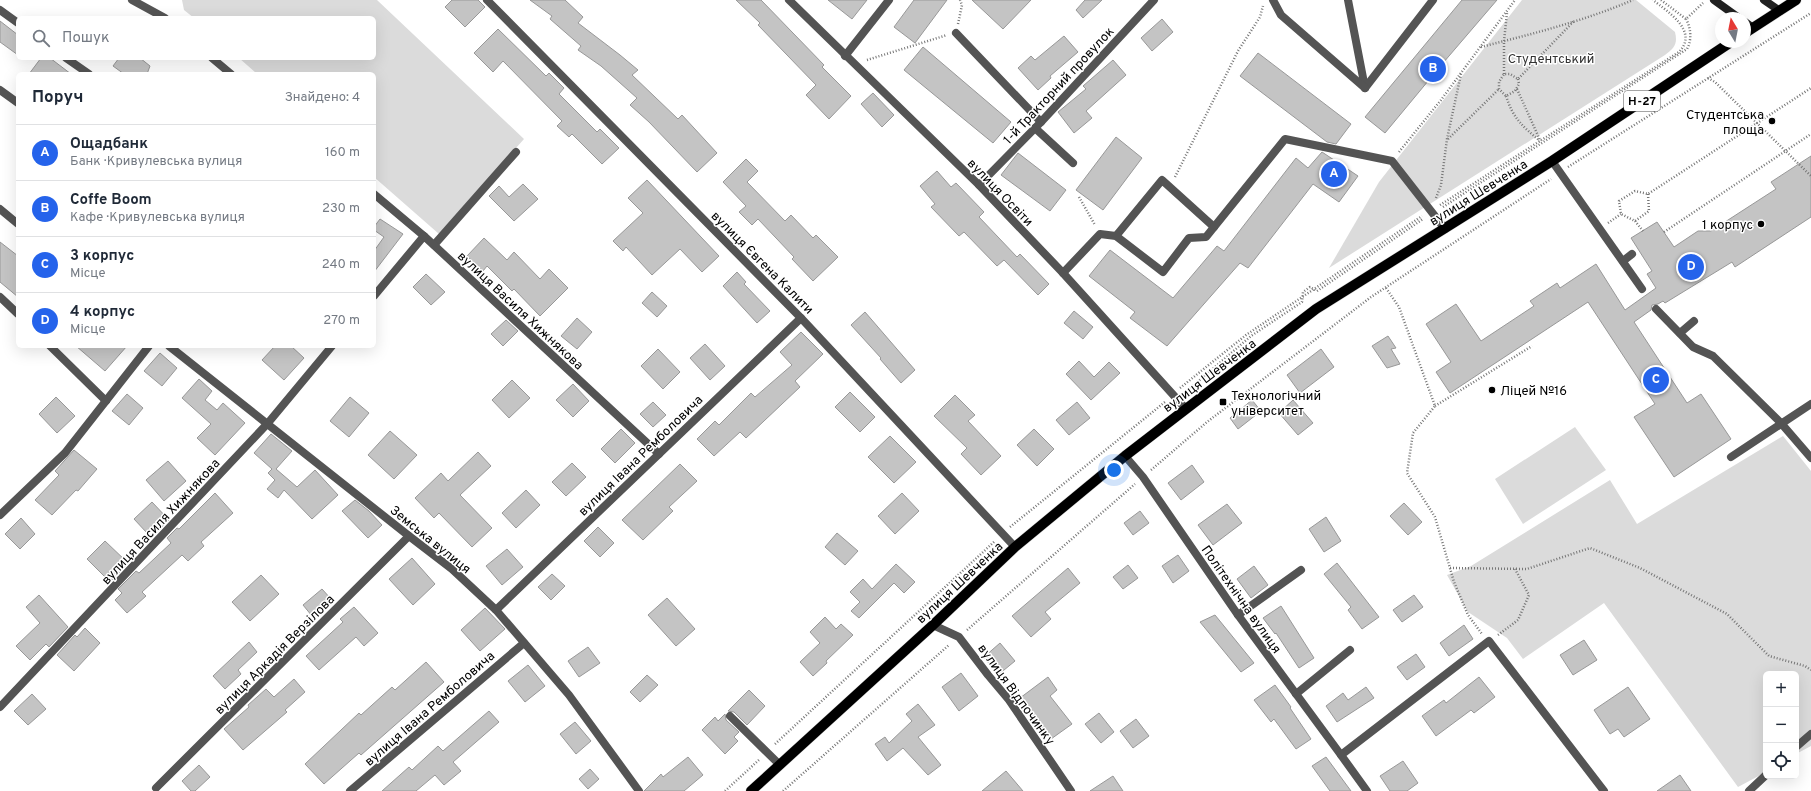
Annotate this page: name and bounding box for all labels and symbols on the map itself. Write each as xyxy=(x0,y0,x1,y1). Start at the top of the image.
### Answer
north arrow xyxy=(1715,12,1751,48)
street label: 1-й Тракторний провулок xyxy=(1001,24,1118,148)
park label: Студентський xyxy=(1508,52,1594,68)
pin: B xyxy=(1420,54,1446,84)
road number: Н-27 xyxy=(1624,91,1660,111)
place label: Студентська площа xyxy=(1686,108,1764,139)
marker: Студентська площа xyxy=(1767,116,1777,126)
street label: вулиця Освіти xyxy=(963,156,1036,231)
street label: вулиця Шевченка xyxy=(1427,157,1531,230)
pin: A xyxy=(1321,159,1347,189)
street label: вулиця Євгена Калити xyxy=(707,209,816,318)
place label: 1 корпус xyxy=(1702,218,1753,234)
marker: 1 корпус xyxy=(1756,219,1766,229)
street label: вулиця Василя Хижнякова xyxy=(453,249,586,374)
pin: D xyxy=(1678,252,1704,282)
street label: вулиця Шевченка xyxy=(1160,336,1260,417)
pin: C xyxy=(1643,365,1669,395)
place label: Ліцей №16 xyxy=(1500,384,1567,400)
marker: Ліцей №16 xyxy=(1487,385,1497,395)
place label: Технологічний університет xyxy=(1231,389,1321,420)
street label: вулиця Івана Ремболовича xyxy=(576,393,707,520)
marker: Технологічний університет xyxy=(1218,397,1228,407)
street label: вулиця Василя Хижнякова xyxy=(99,456,224,589)
your location xyxy=(1104,460,1124,480)
street label: Земська вулиця xyxy=(386,503,473,578)
street label: вулиця Шевченка xyxy=(914,539,1007,628)
street label: Політехнічна вулиця xyxy=(1197,543,1284,657)
street label: вулиця Аркадія Верзілова xyxy=(212,592,339,719)
street label: вулиця Відпочинку xyxy=(973,642,1057,749)
street label: вулиця Івана Ремболовича xyxy=(362,649,499,770)

